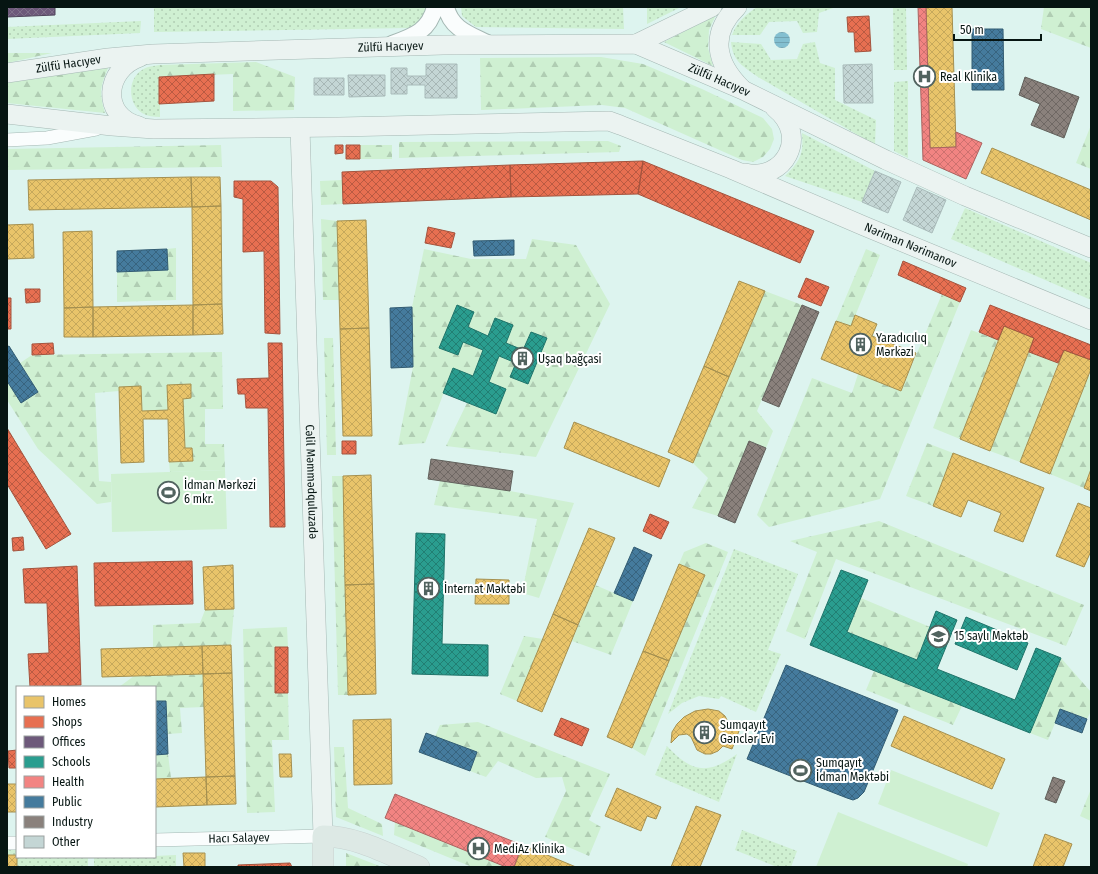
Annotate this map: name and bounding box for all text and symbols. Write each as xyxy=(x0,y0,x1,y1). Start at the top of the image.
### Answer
scale bar xyxy=(954,16,1041,42)
text: 50 m xyxy=(960,23,984,37)
street label: Zülfü Hacıyev xyxy=(358,39,424,55)
street label: Zülfü Hacıyev xyxy=(35,52,102,76)
street label: Zülfü Hacıyev xyxy=(686,60,753,100)
hospital icon: Real Klinika xyxy=(911,64,937,90)
place label: Real Klinika xyxy=(940,70,997,84)
street label: Nəriman Nərimanov xyxy=(862,220,959,271)
place label: Yaradıcılıq Mərkəzi xyxy=(876,331,927,359)
building icon: Yaradıcılıq Mərkəzi xyxy=(847,332,873,358)
building icon: Uşaq bağçasi xyxy=(510,346,536,372)
place label: Uşaq bağçasi xyxy=(538,352,602,366)
street label: Cəlil Məmmədquluzadə xyxy=(303,424,320,539)
place label: İdman Mәrkәzi 6 mkr. xyxy=(184,477,256,506)
sports icon: İdman Mәrkәzi 6 mkr. xyxy=(155,479,181,505)
building icon: İnternat Məktəbi xyxy=(416,576,442,602)
place label: İnternat Məktəbi xyxy=(444,581,526,596)
school or university icon: 15 saylı Məktəb xyxy=(926,623,952,649)
place label: 15 saylı Məktəb xyxy=(954,629,1028,643)
legend xyxy=(16,686,156,858)
text: Homes xyxy=(52,695,86,709)
text: Shops xyxy=(52,715,82,729)
place label: Sumqayıt Gənclər Evi xyxy=(720,718,774,746)
building icon: Sumqayıt Gənclər Evi xyxy=(692,719,718,745)
text: Offices xyxy=(52,735,85,749)
text: Schools xyxy=(52,755,90,769)
place label: Sumqayıt İdman Məktəbi xyxy=(816,756,889,784)
sports icon: Sumqayıt İdman Məktəbi xyxy=(787,757,813,783)
text: Health xyxy=(52,775,84,789)
text: Public xyxy=(52,795,82,809)
text: Industry xyxy=(52,815,93,829)
street label: Hacı Salayev xyxy=(208,830,270,846)
text: Other xyxy=(52,835,81,849)
hospital icon: MediAz Klinika xyxy=(466,836,492,862)
place label: MediAz Klinika xyxy=(494,842,565,856)

